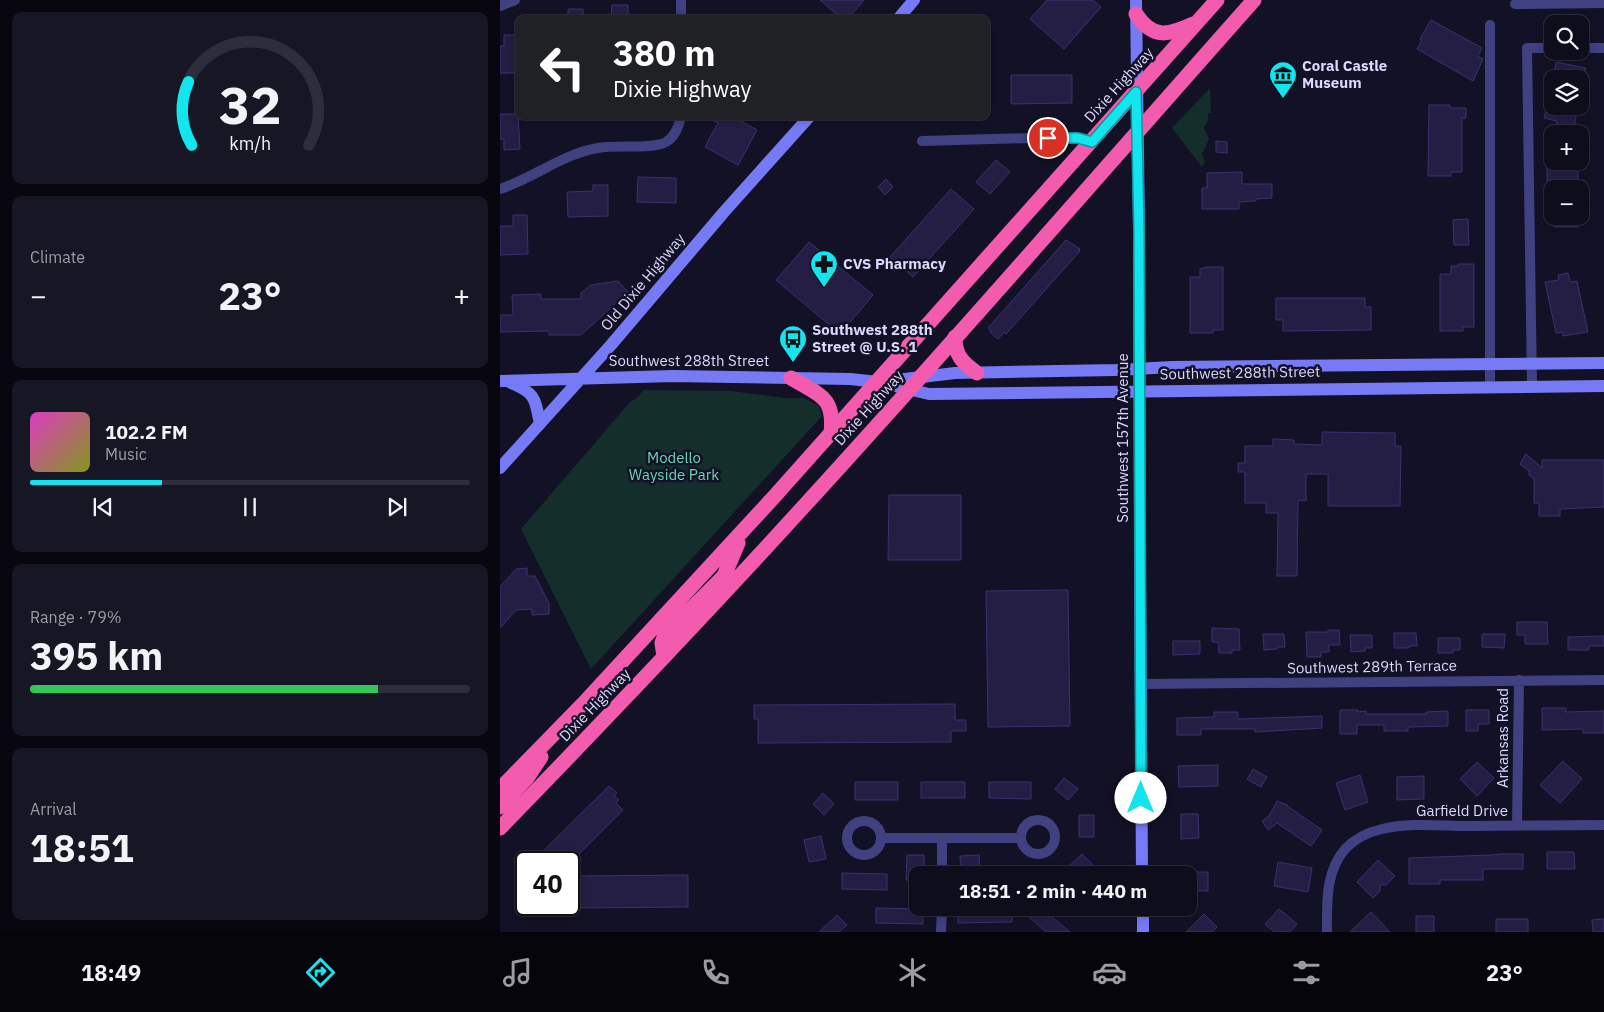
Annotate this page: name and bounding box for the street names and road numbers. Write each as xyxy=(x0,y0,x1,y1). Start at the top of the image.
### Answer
street label: Dixie Highway xyxy=(1080,43,1158,126)
street label: Old Dixie Highway xyxy=(596,229,689,334)
street label: Southwest 288th Street xyxy=(609,351,769,370)
street label: Southwest 157th Avenue xyxy=(1113,353,1132,523)
street label: Southwest 288th Street xyxy=(1160,362,1320,383)
street label: Dixie Highway xyxy=(830,366,908,449)
street label: Southwest 289th Terrace xyxy=(1287,656,1457,677)
street label: Dixie Highway xyxy=(555,664,635,745)
street label: Arkansas Road xyxy=(1493,688,1512,788)
street label: Garfield Drive xyxy=(1416,801,1508,820)

